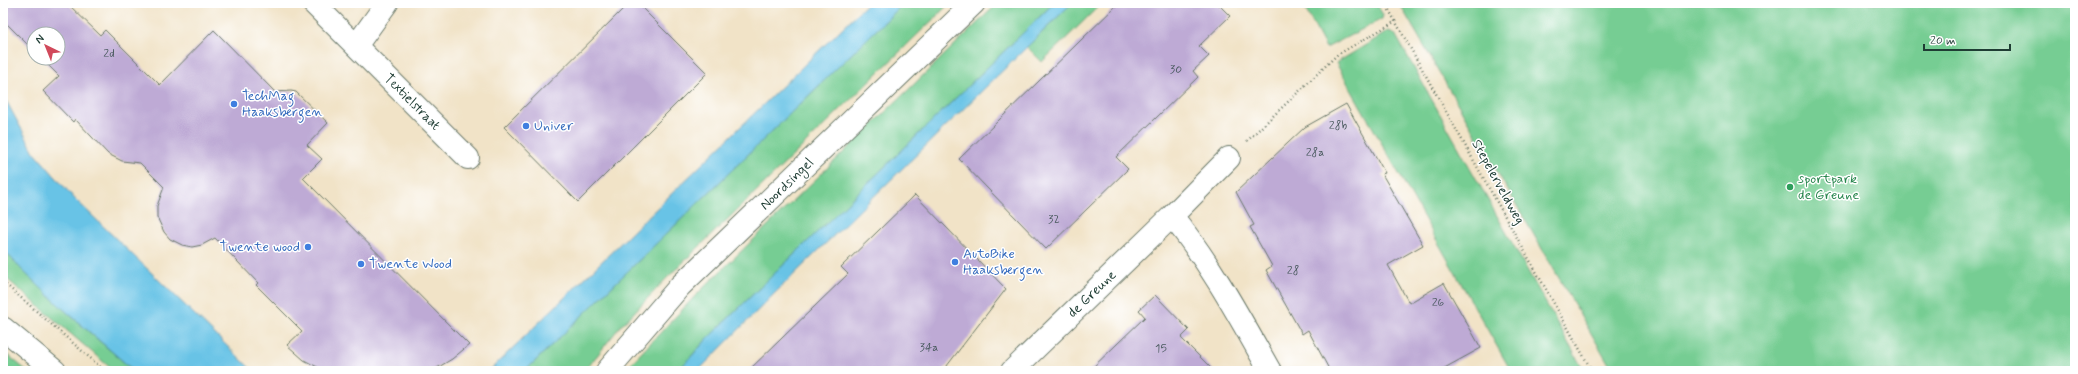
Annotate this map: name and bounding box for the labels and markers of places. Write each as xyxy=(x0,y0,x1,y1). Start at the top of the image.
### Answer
place label: TechMag Haaksbergen xyxy=(242,87,322,123)
marker: TechMag Haaksbergen xyxy=(229,99,239,109)
place label: Univer xyxy=(534,117,574,135)
marker: Univer xyxy=(521,121,531,131)
place label: sportpark de Greune xyxy=(1798,170,1859,204)
marker: sportpark de Greune xyxy=(1785,182,1795,192)
place label: Twente wood xyxy=(220,238,300,256)
marker: Twente wood xyxy=(303,242,313,252)
place label: AutoBike Haaksbergen xyxy=(963,245,1043,281)
place label: Twente Wood xyxy=(369,255,452,273)
marker: AutoBike Haaksbergen xyxy=(950,257,960,267)
marker: Twente Wood xyxy=(356,259,366,269)

